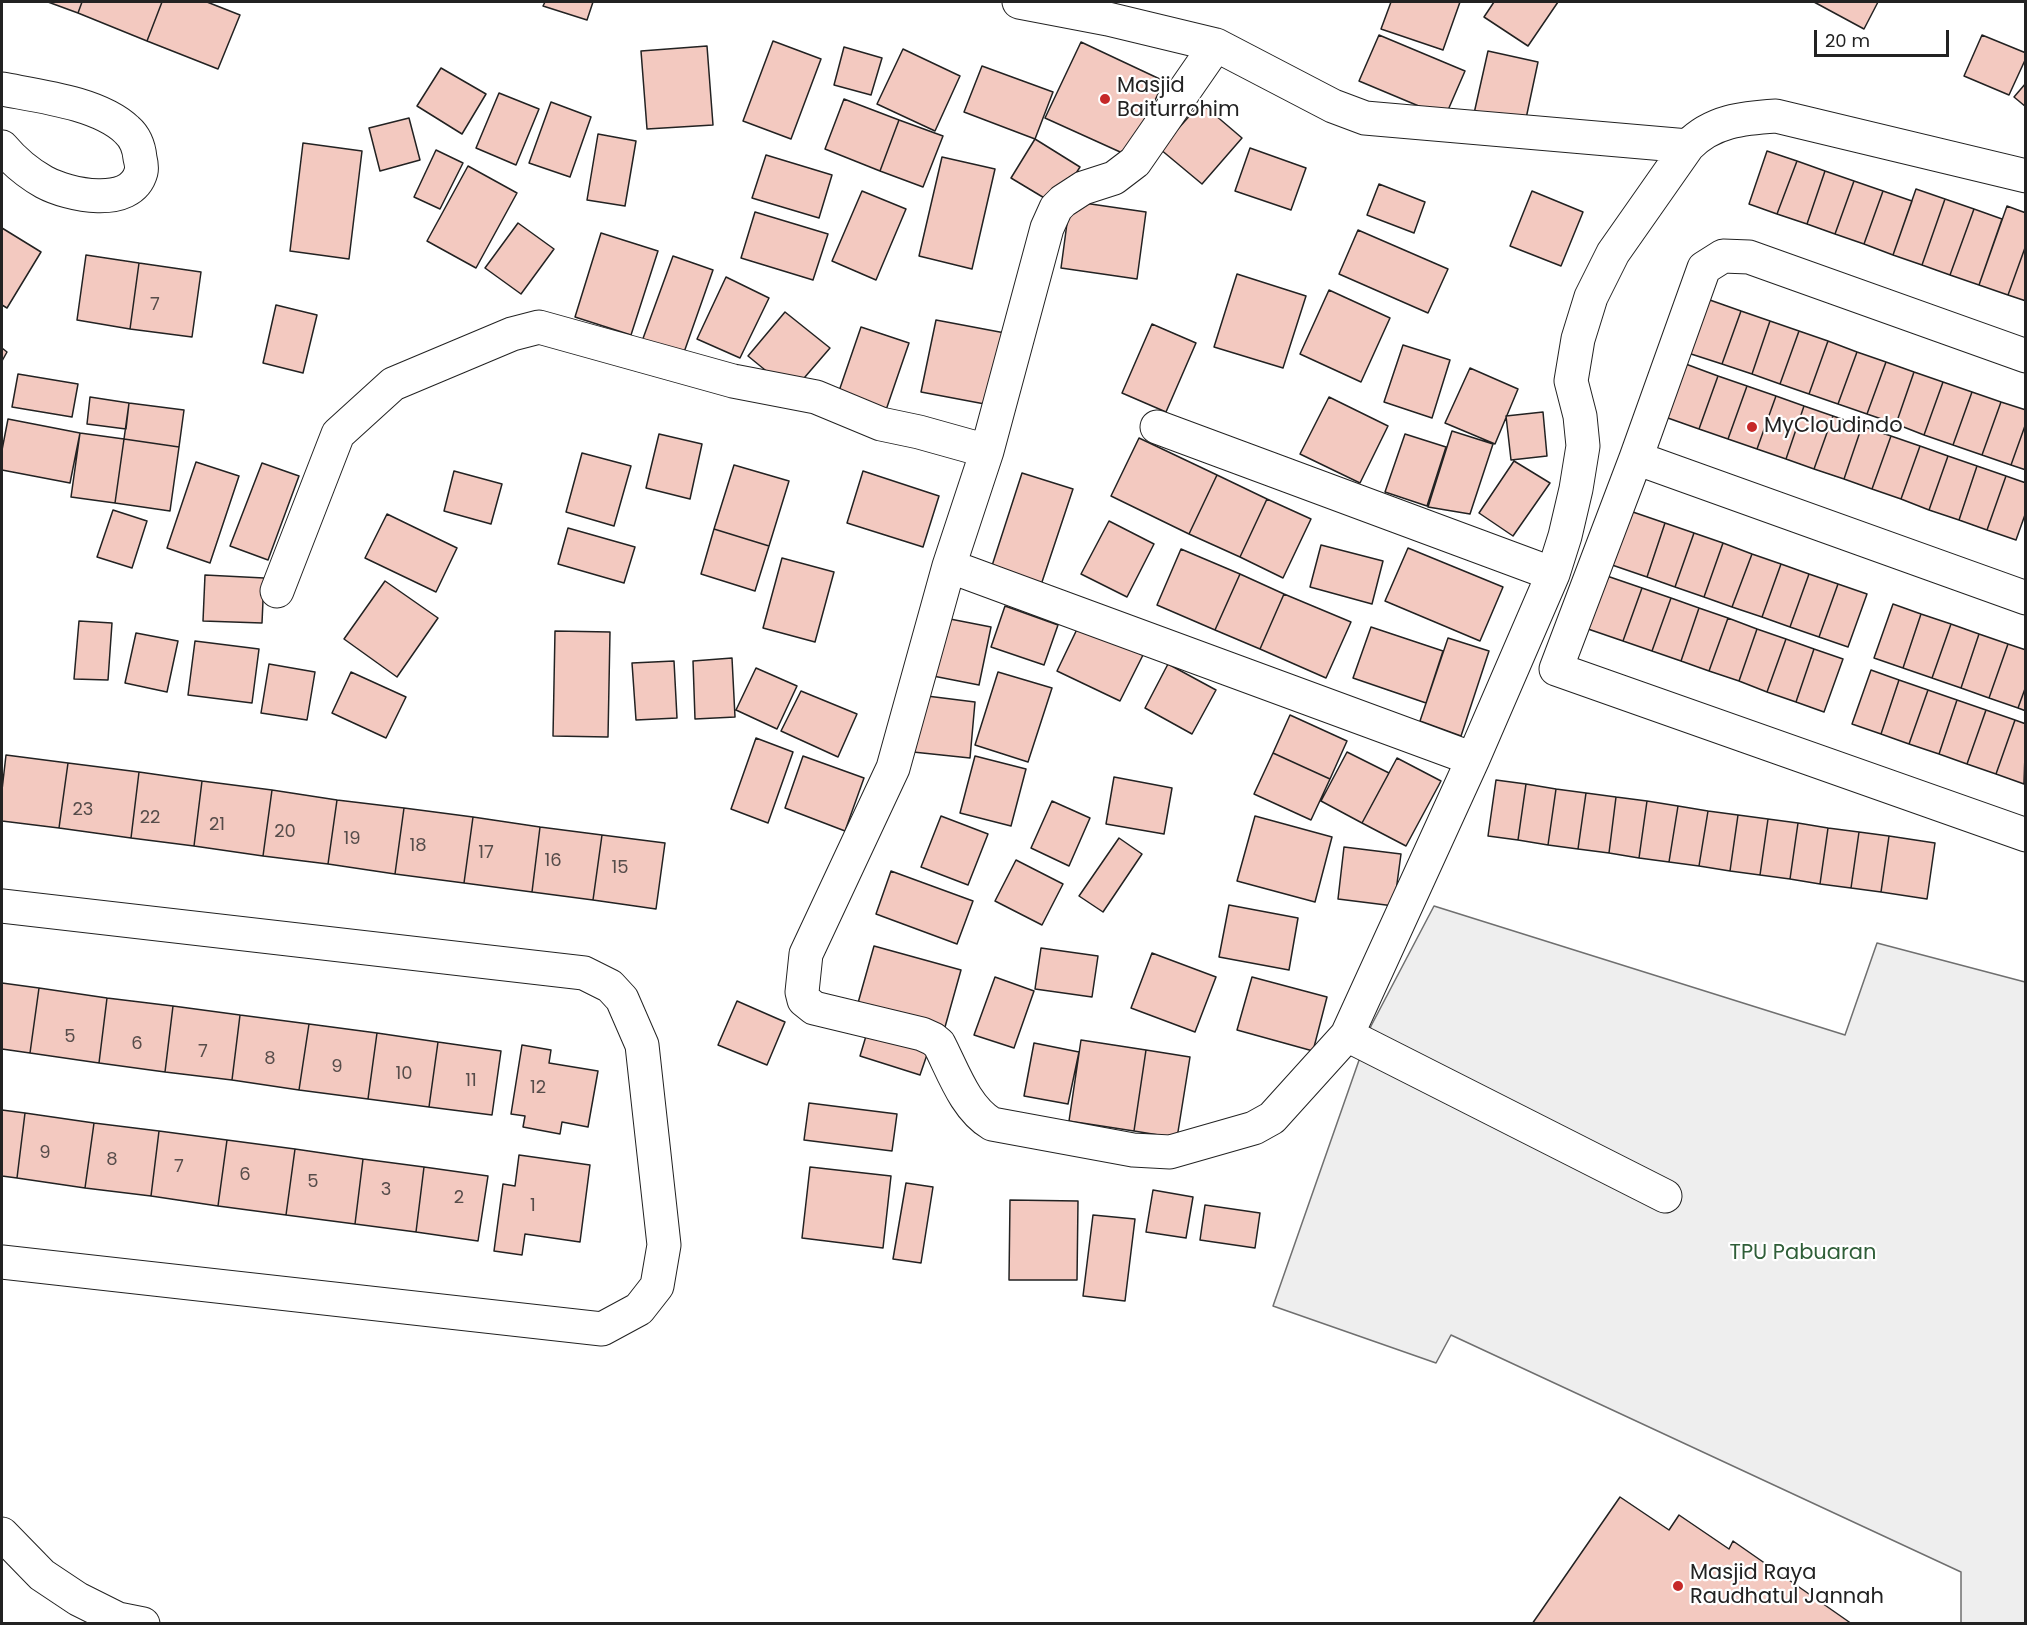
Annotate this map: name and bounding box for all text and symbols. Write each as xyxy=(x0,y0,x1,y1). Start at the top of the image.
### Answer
scale bar xyxy=(1817,18,1952,56)
text: 20 m xyxy=(1825,28,1870,53)
place label: Masjid Baiturrohim xyxy=(1117,74,1240,124)
marker: Masjid Baiturrohim xyxy=(1098,92,1112,106)
house number: 7 xyxy=(150,294,160,316)
place label: MyCloudindo xyxy=(1764,414,1903,440)
marker: MyCloudindo xyxy=(1745,420,1759,434)
house number: 23 xyxy=(73,799,93,821)
house number: 22 xyxy=(140,807,160,829)
house number: 21 xyxy=(209,814,225,836)
house number: 20 xyxy=(274,821,296,843)
house number: 19 xyxy=(343,828,361,850)
house number: 18 xyxy=(409,835,427,857)
house number: 17 xyxy=(478,842,494,864)
house number: 16 xyxy=(544,850,562,872)
house number: 15 xyxy=(611,857,629,879)
house number: 5 xyxy=(64,1026,76,1048)
house number: 6 xyxy=(131,1033,143,1055)
house number: 7 xyxy=(198,1041,208,1063)
house number: 8 xyxy=(264,1048,276,1070)
house number: 9 xyxy=(331,1056,343,1078)
house number: 10 xyxy=(395,1063,413,1085)
house number: 11 xyxy=(465,1070,477,1092)
house number: 12 xyxy=(530,1077,546,1099)
house number: 9 xyxy=(39,1142,51,1164)
house number: 8 xyxy=(106,1149,118,1171)
house number: 7 xyxy=(174,1156,184,1178)
house number: 6 xyxy=(239,1164,251,1186)
house number: 5 xyxy=(307,1171,319,1193)
house number: 3 xyxy=(381,1179,391,1201)
house number: 2 xyxy=(454,1187,464,1209)
house number: 1 xyxy=(530,1195,536,1217)
park label: TPU Pabuaran xyxy=(1730,1241,1876,1267)
place label: Masjid Raya Raudhatul Jannah xyxy=(1690,1561,1884,1611)
marker: Masjid Raya Raudhatul Jannah xyxy=(1671,1579,1685,1593)

